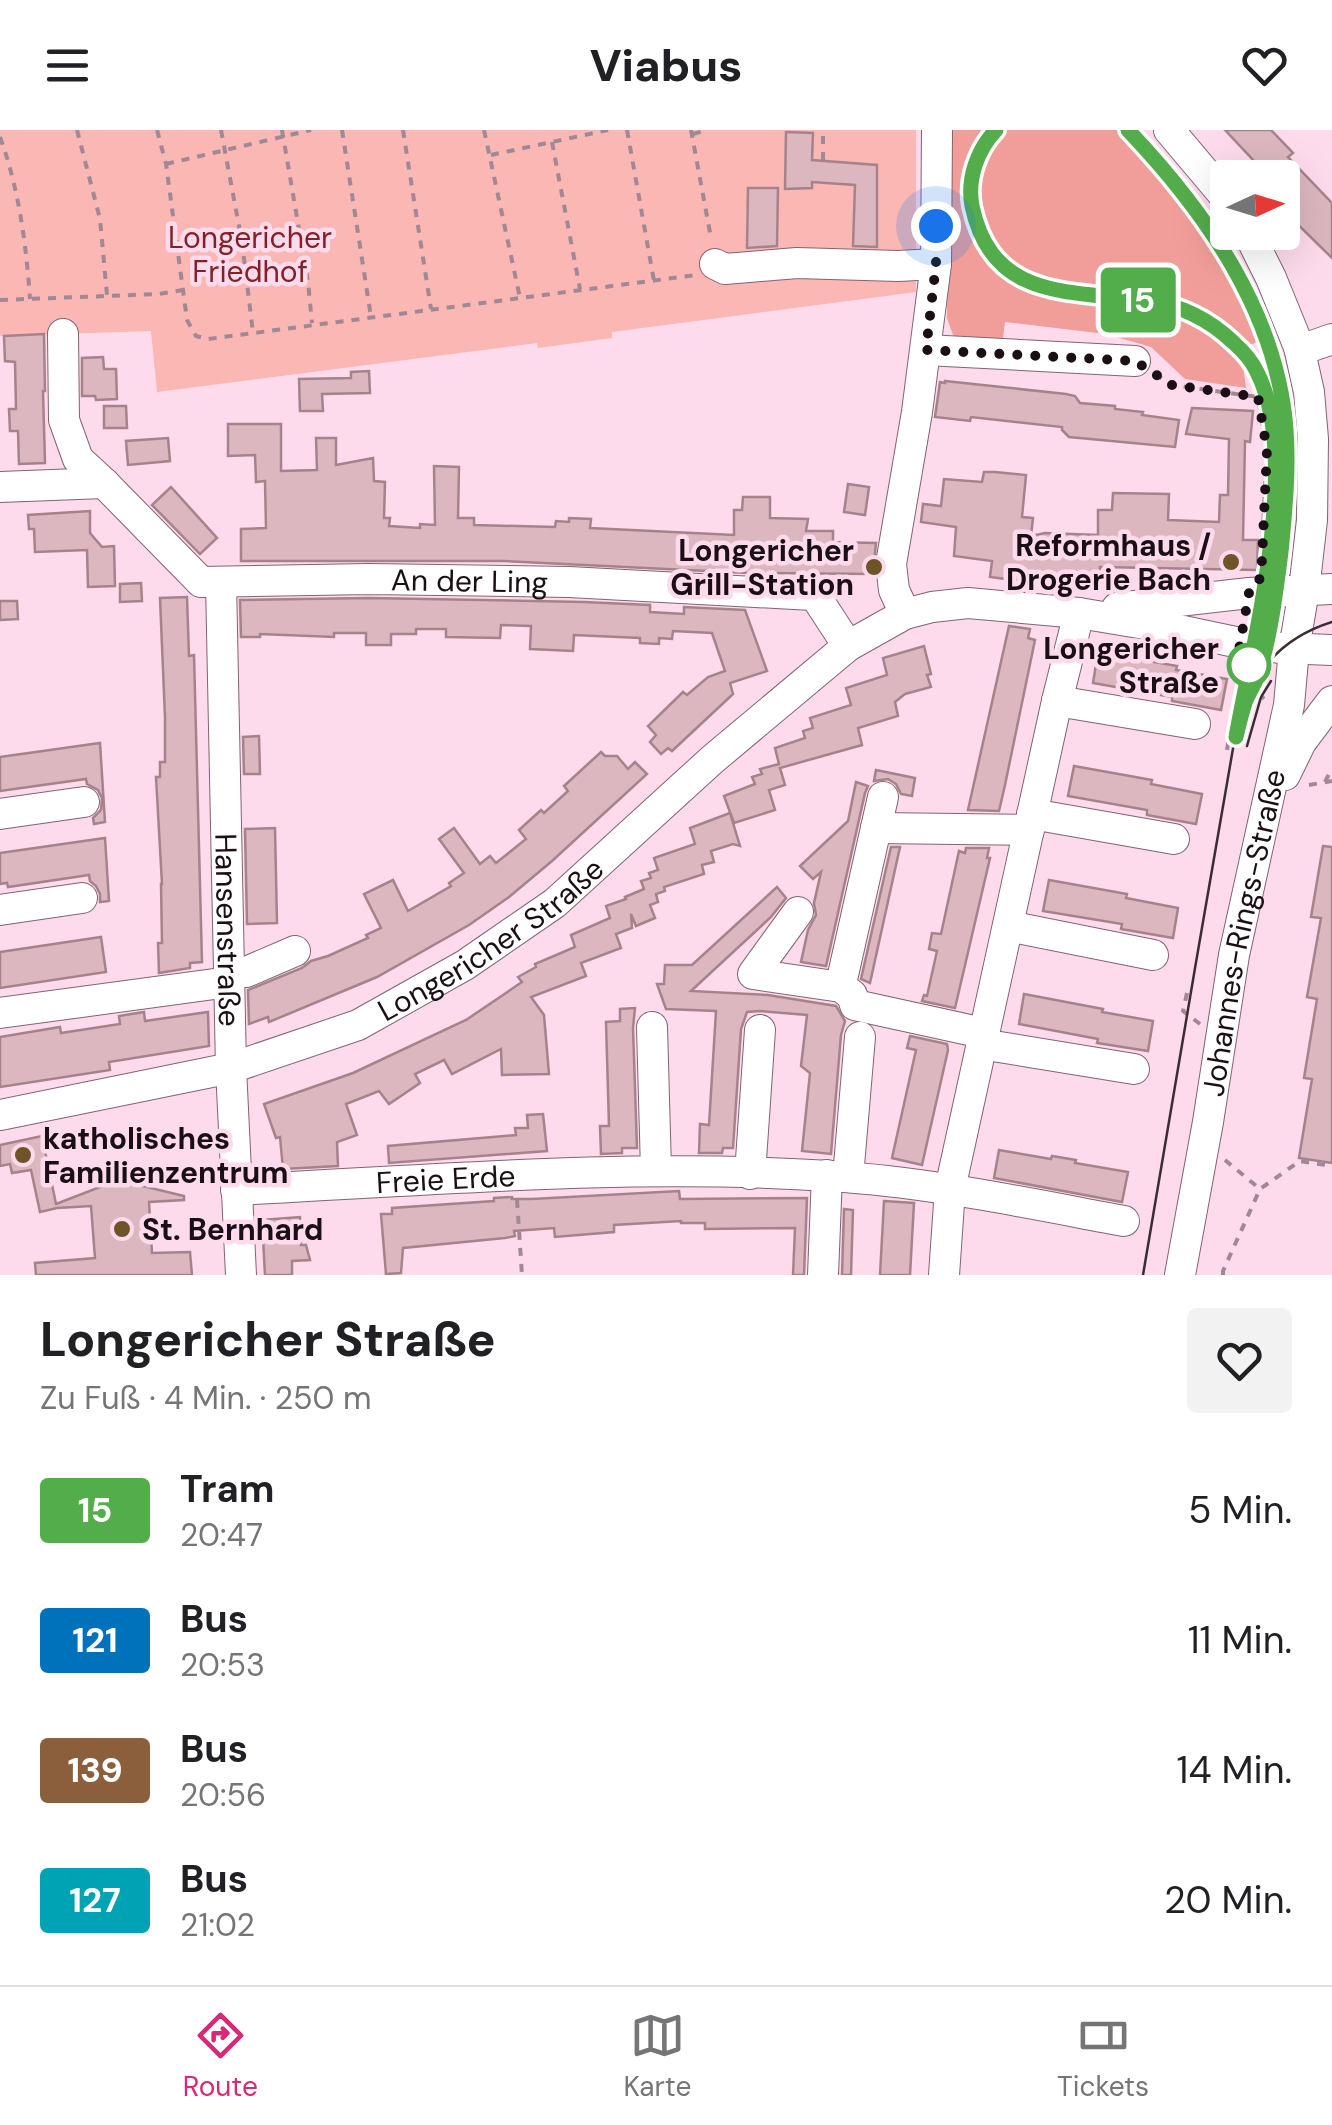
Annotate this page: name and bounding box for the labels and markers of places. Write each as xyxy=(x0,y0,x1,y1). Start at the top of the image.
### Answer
place label: Reformhaus / Drogerie Bach xyxy=(1006,526,1211,599)
place label: Longericher Grill-Station xyxy=(670,531,854,604)
marker: Reformhaus / Drogerie Bach xyxy=(1220,551,1242,573)
marker: Longericher Grill-Station xyxy=(863,556,885,578)
place label: Longericher Straße xyxy=(1043,629,1219,702)
marker: Longericher Straße xyxy=(1228,644,1270,686)
place label: katholisches Familienzentrum xyxy=(43,1119,288,1192)
marker: katholisches Familienzentrum xyxy=(12,1144,34,1166)
place label: St. Bernhard xyxy=(142,1210,324,1249)
marker: St. Bernhard xyxy=(111,1218,133,1240)

